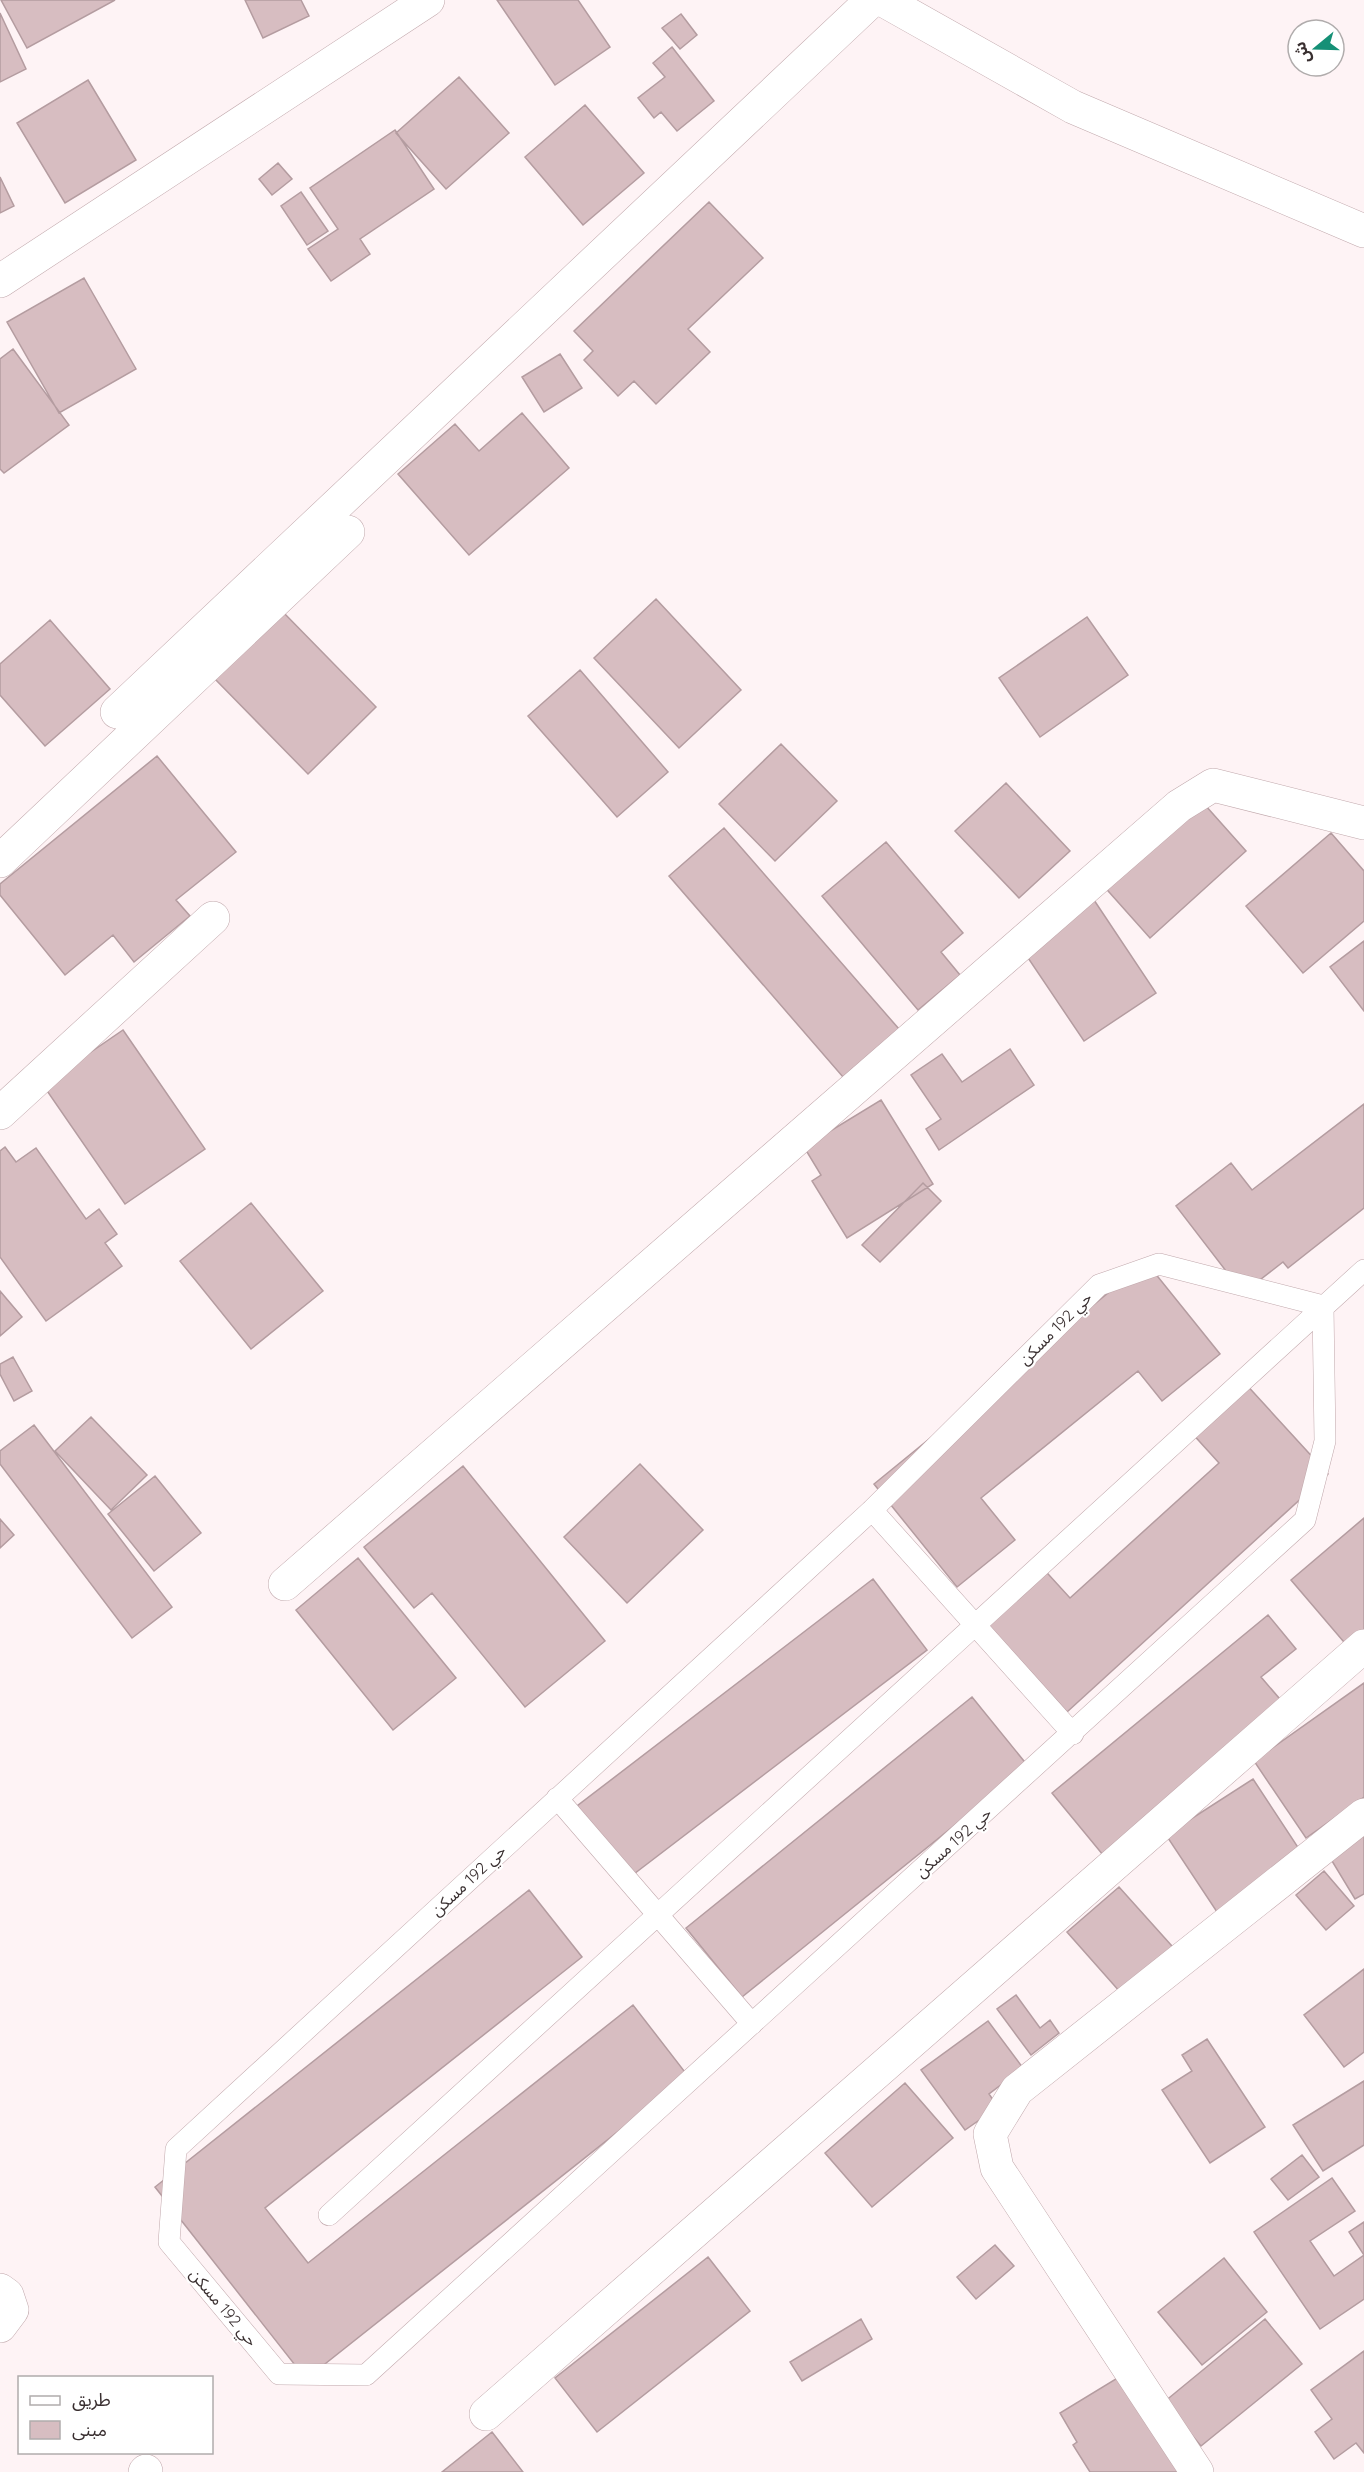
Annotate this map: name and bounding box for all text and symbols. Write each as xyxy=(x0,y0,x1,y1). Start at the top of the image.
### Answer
north arrow xyxy=(1286,18,1346,78)
text: ش xyxy=(1289,39,1315,67)
street label: حي 192 مسكن xyxy=(1014,1287,1098,1371)
street label: حي 192 مسكن xyxy=(911,1803,997,1883)
street label: حي 192 مسكن xyxy=(426,1840,512,1922)
street label: حي 192 مسكن xyxy=(184,2264,262,2352)
legend xyxy=(18,2376,213,2454)
text: طريق xyxy=(72,2388,111,2411)
text: مبنى xyxy=(72,2418,107,2441)

